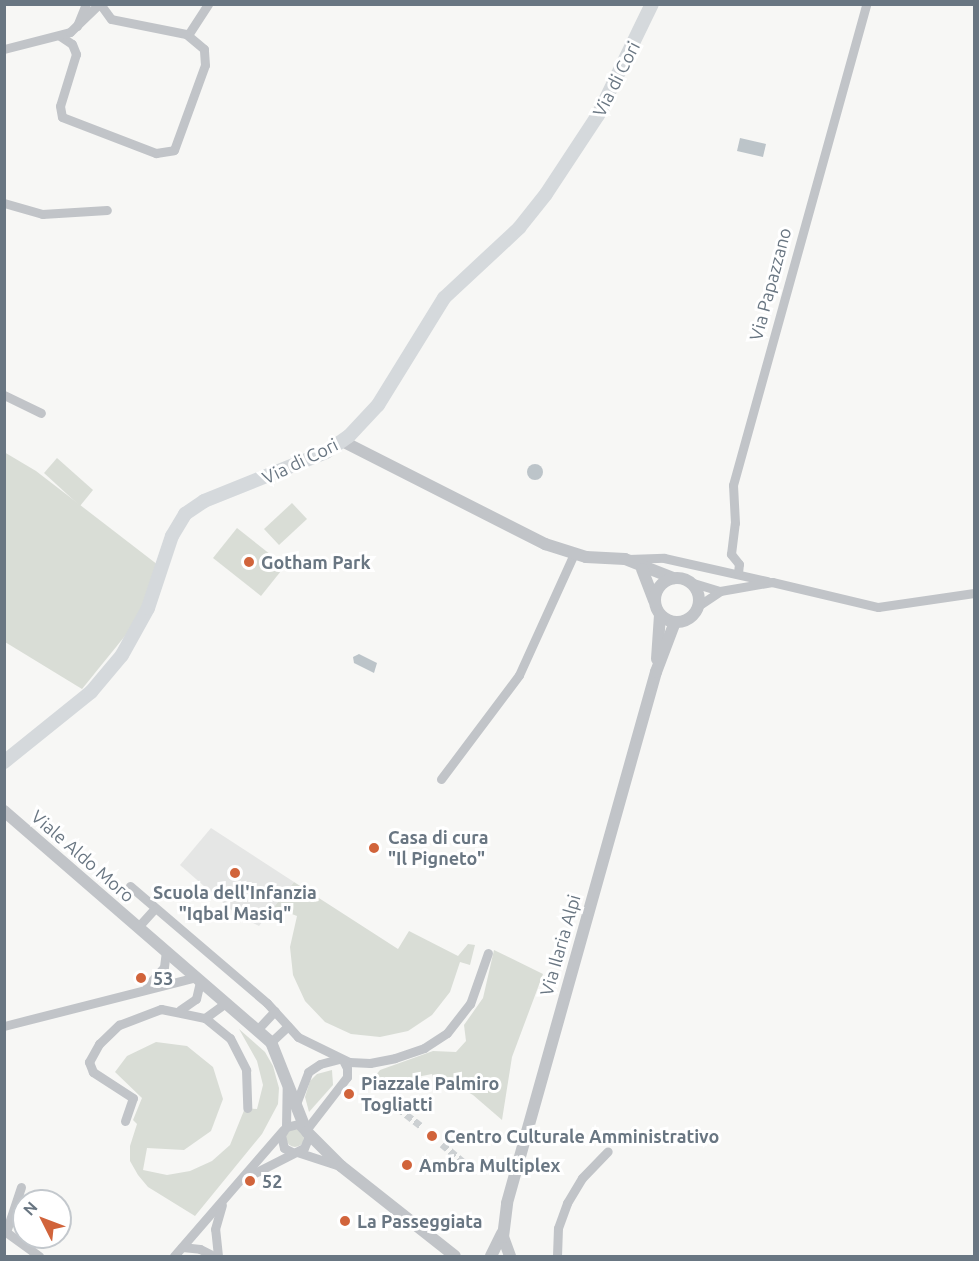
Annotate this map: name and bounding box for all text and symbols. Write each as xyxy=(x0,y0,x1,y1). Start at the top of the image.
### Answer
street label: Via di Cori xyxy=(588,38,644,120)
street label: Via Papazzano xyxy=(745,225,795,343)
street label: Via di Cori xyxy=(259,433,341,489)
place label: Gotham Park xyxy=(261,551,370,573)
marker: Gotham Park xyxy=(242,555,256,569)
street label: Viale Aldo Moro xyxy=(27,805,139,907)
place label: Casa di cura "Il Pigneto" xyxy=(388,827,488,870)
marker: Casa di cura "Il Pigneto" xyxy=(365,839,383,857)
marker: Scuola dell'Infanzia "Iqbal Masiq" xyxy=(228,866,242,880)
place label: Scuola dell'Infanzia "Iqbal Masiq" xyxy=(153,882,317,924)
street label: Via Ilaria Alpi xyxy=(535,892,585,998)
place label: 53 xyxy=(153,967,173,989)
marker: 53 xyxy=(134,971,148,985)
place label: Piazzale Palmiro Togliatti xyxy=(361,1073,499,1116)
marker: Piazzale Palmiro Togliatti xyxy=(342,1087,356,1101)
place label: Centro Culturale Amministrativo xyxy=(444,1125,719,1147)
marker: Centro Culturale Amministrativo xyxy=(425,1129,439,1143)
place label: Ambra Multiplex xyxy=(419,1154,560,1176)
marker: Ambra Multiplex xyxy=(400,1158,414,1172)
place label: 52 xyxy=(262,1170,282,1192)
marker: 52 xyxy=(243,1174,257,1188)
north arrow xyxy=(12,1189,72,1249)
text: N xyxy=(19,1198,41,1219)
place label: La Passeggiata xyxy=(357,1210,483,1232)
marker: La Passeggiata xyxy=(338,1214,352,1228)

